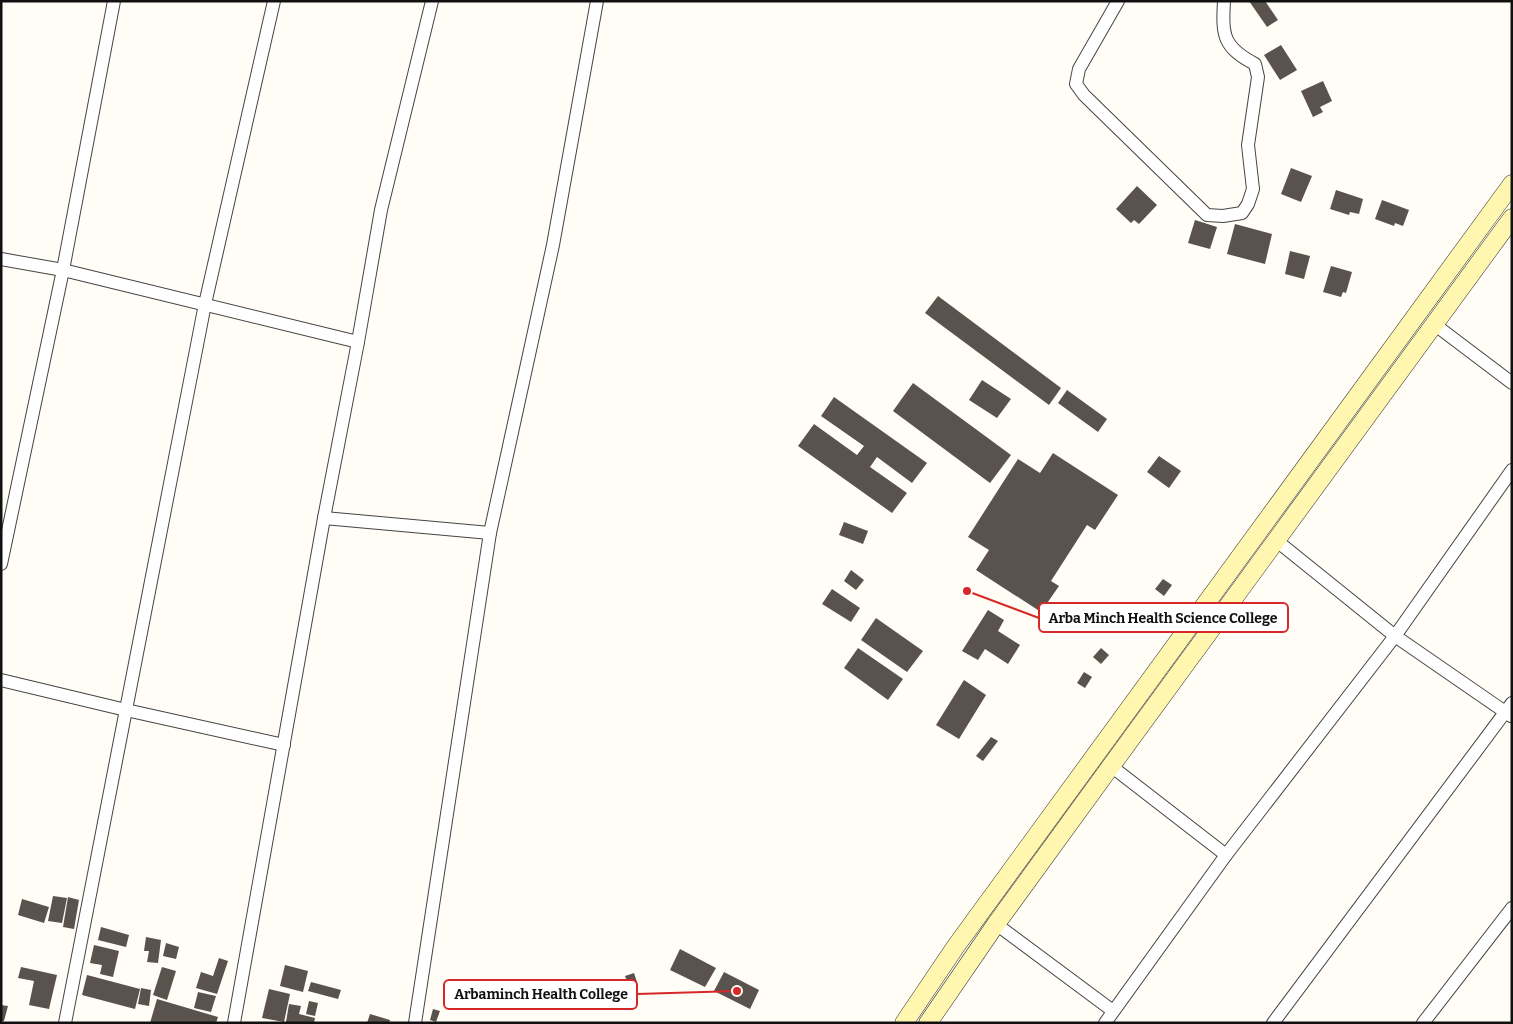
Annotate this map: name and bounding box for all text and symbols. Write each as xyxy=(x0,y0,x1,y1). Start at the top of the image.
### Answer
callout: Arba Minch Health Science College xyxy=(1039,603,1288,632)
text: Arba Minch Health Science College xyxy=(1049,610,1278,627)
callout: Arbaminch Health College xyxy=(444,980,637,1009)
text: Arbaminch Health College xyxy=(454,986,628,1003)

